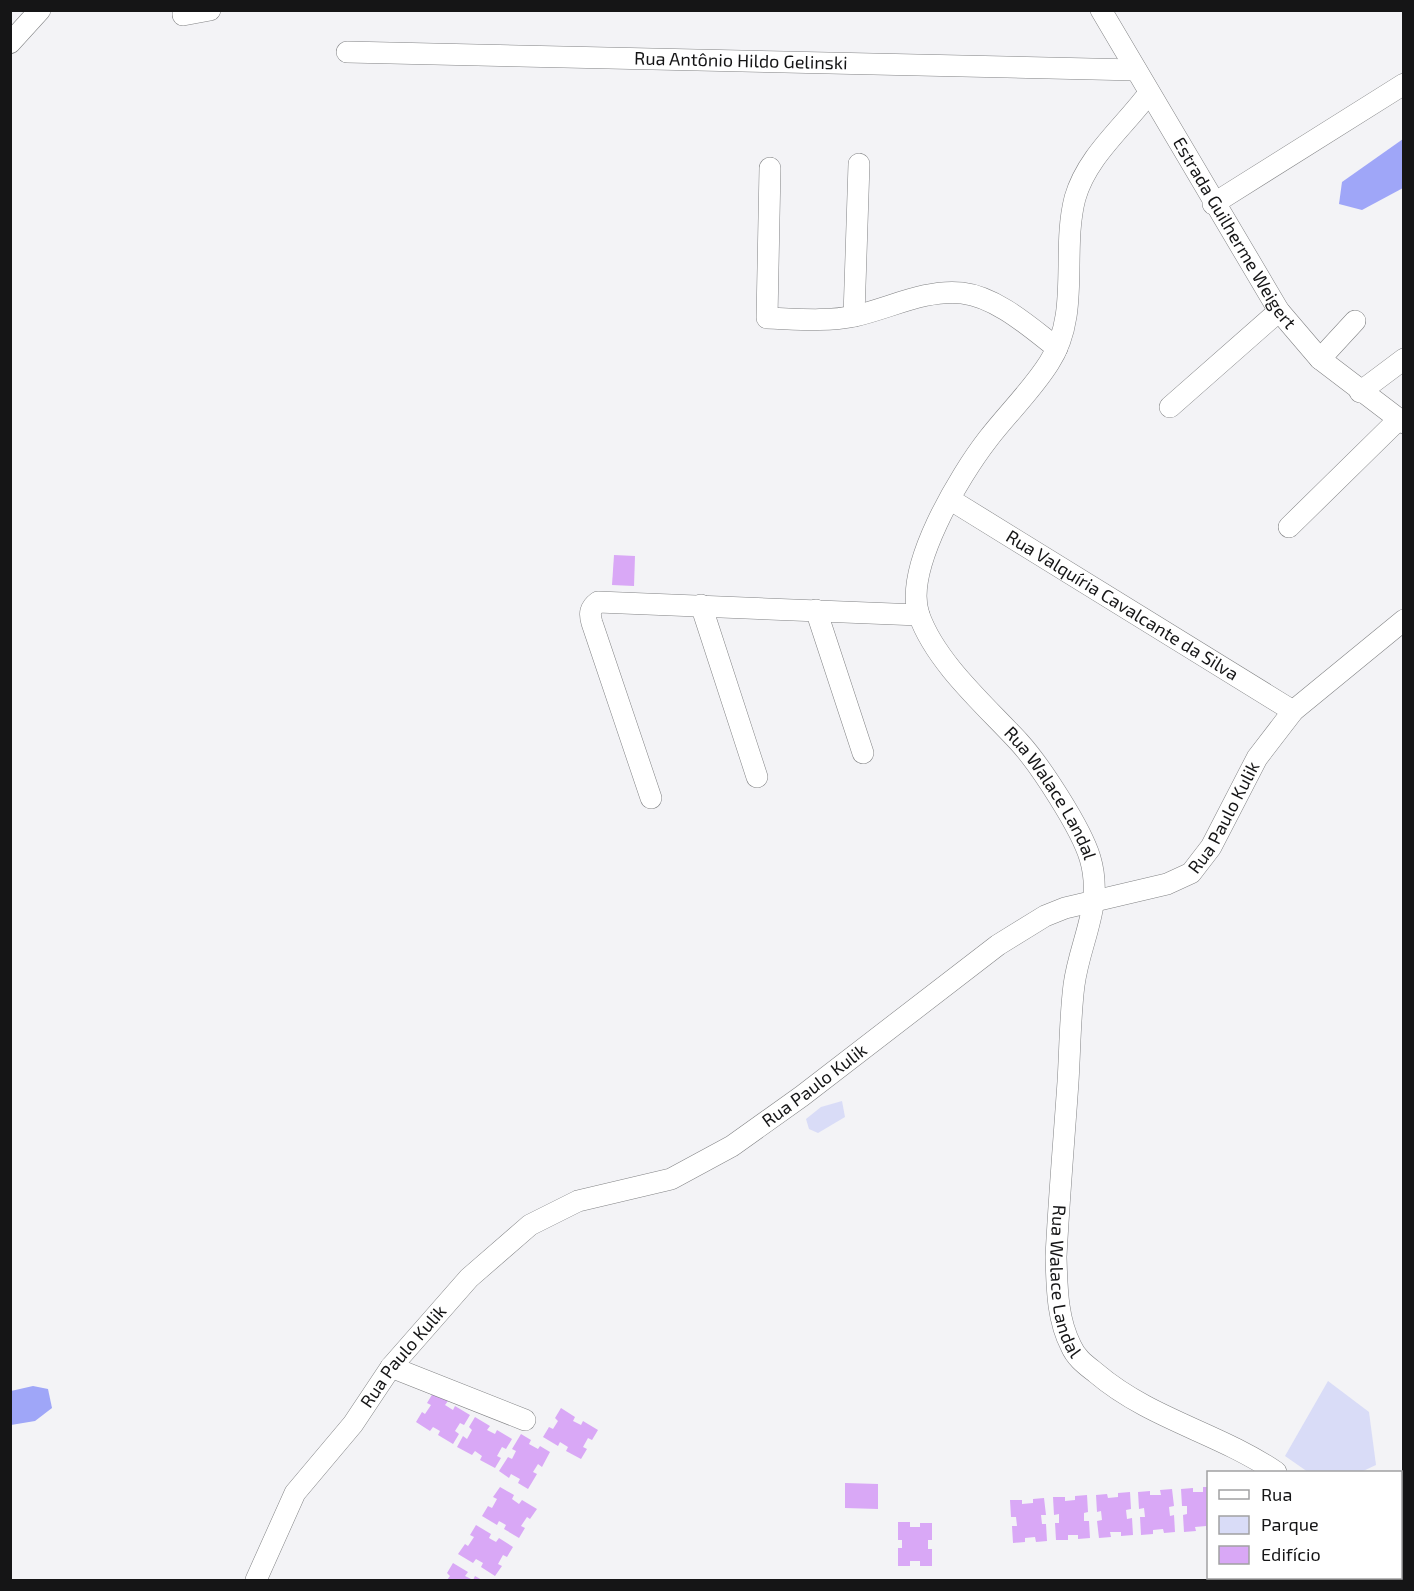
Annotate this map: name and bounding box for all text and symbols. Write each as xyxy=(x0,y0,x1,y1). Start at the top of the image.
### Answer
street label: Rua Antônio Hildo Gelinski xyxy=(634,47,848,73)
street label: Estrada Guilherme Weigert xyxy=(1169,133,1301,333)
street label: Rua Valquíria Cavalcante da Silva xyxy=(1002,525,1243,685)
street label: Rua Walace Landal xyxy=(1000,721,1102,863)
street label: Rua Paulo Kulik xyxy=(1183,757,1263,877)
street label: Rua Paulo Kulik xyxy=(757,1038,871,1131)
street label: Rua Walace Landal xyxy=(1046,1204,1087,1362)
street label: Rua Paulo Kulik xyxy=(355,1300,450,1411)
legend xyxy=(1207,1471,1402,1579)
text: Rua xyxy=(1261,1483,1292,1505)
text: Parque xyxy=(1261,1513,1319,1535)
text: Edifício xyxy=(1261,1543,1321,1565)

